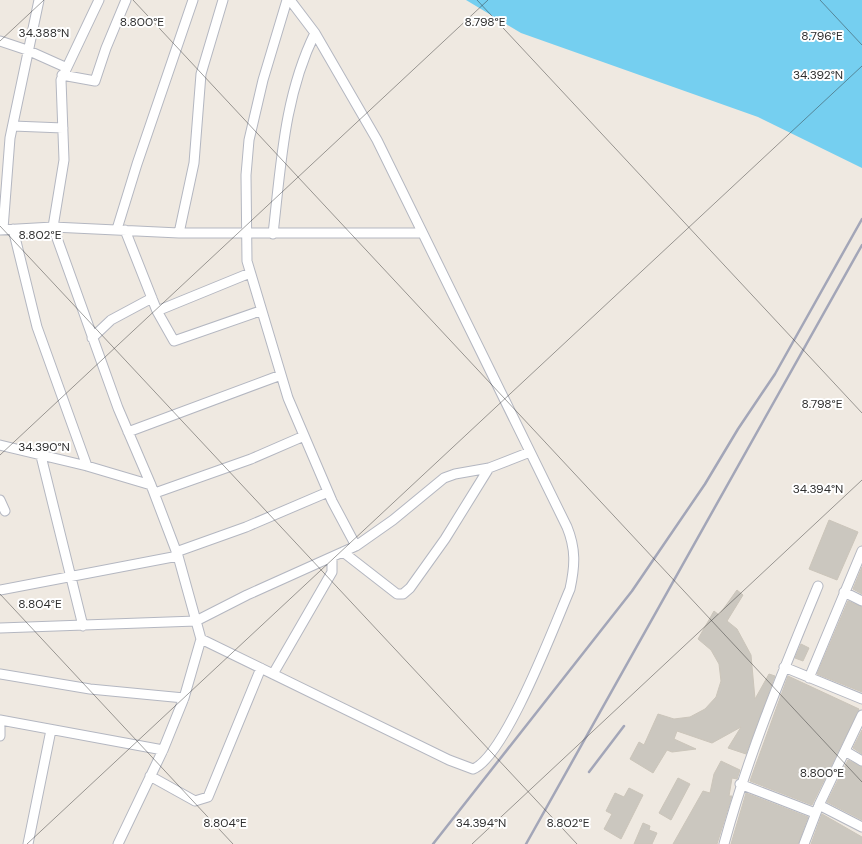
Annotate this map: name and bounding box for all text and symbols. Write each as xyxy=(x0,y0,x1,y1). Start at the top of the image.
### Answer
text: 8.800°E xyxy=(120,14,164,30)
text: 8.798°E xyxy=(465,14,506,30)
text: 34.388°N xyxy=(19,25,69,41)
text: 8.796°E xyxy=(801,28,843,44)
text: 34.392°N xyxy=(793,67,843,83)
text: 8.802°E xyxy=(19,227,62,243)
text: 8.798°E xyxy=(802,396,843,412)
text: 34.390°N xyxy=(18,439,70,455)
text: 34.394°N xyxy=(793,481,843,497)
text: 8.804°E xyxy=(18,596,62,612)
text: 8.800°E xyxy=(800,765,844,781)
text: 8.804°E xyxy=(203,815,247,831)
text: 34.394°N xyxy=(456,815,506,831)
text: 8.802°E xyxy=(547,815,590,831)

